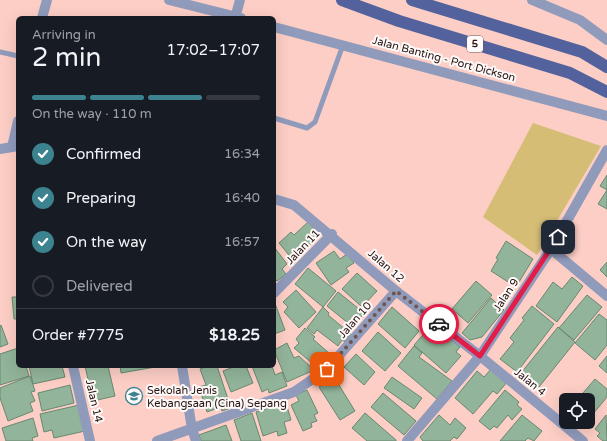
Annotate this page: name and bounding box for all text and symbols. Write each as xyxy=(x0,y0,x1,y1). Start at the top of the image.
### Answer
text: Arriving in xyxy=(32,27,96,43)
street label: Jalan Banting - Port Dickson xyxy=(371,34,517,84)
road number: 5 xyxy=(467,36,483,52)
text: 17:02–17:07 xyxy=(167,41,260,59)
text: 2 min xyxy=(32,42,101,73)
text: On the way · 110 m xyxy=(32,106,152,122)
icon: check xyxy=(32,143,54,165)
text: Confirmed xyxy=(66,145,141,163)
text: 16:34 xyxy=(224,146,260,162)
icon: check xyxy=(32,187,54,209)
text: Preparing xyxy=(66,189,136,207)
text: 16:40 xyxy=(224,190,260,206)
pin xyxy=(541,220,575,254)
icon: home xyxy=(547,226,569,248)
street label: Jalan 11 xyxy=(283,227,323,267)
icon: check xyxy=(32,231,54,253)
text: On the way xyxy=(66,233,146,251)
text: 16:57 xyxy=(224,234,260,250)
street label: Jalan 12 xyxy=(365,247,407,285)
street label: Jalan 9 xyxy=(491,276,521,314)
text: Delivered xyxy=(66,277,133,295)
street label: Jalan 10 xyxy=(336,299,374,341)
courier xyxy=(419,304,459,344)
icon: car xyxy=(428,313,450,335)
text: Order #7775 xyxy=(32,326,124,344)
text: $18.25 xyxy=(209,326,260,344)
pin xyxy=(310,352,344,386)
icon: bag xyxy=(316,358,338,380)
street label: Jalan 4 xyxy=(512,365,548,399)
street label: Jalan 14 xyxy=(83,378,105,424)
place label: Sekolah Jenis Kebangsaan (Cina) Sepang xyxy=(147,384,287,410)
school or university icon: Sekolah Jenis Kebangsaan (Cina) Sepang xyxy=(124,386,144,406)
map controls xyxy=(559,393,595,429)
button: locate xyxy=(559,393,595,429)

